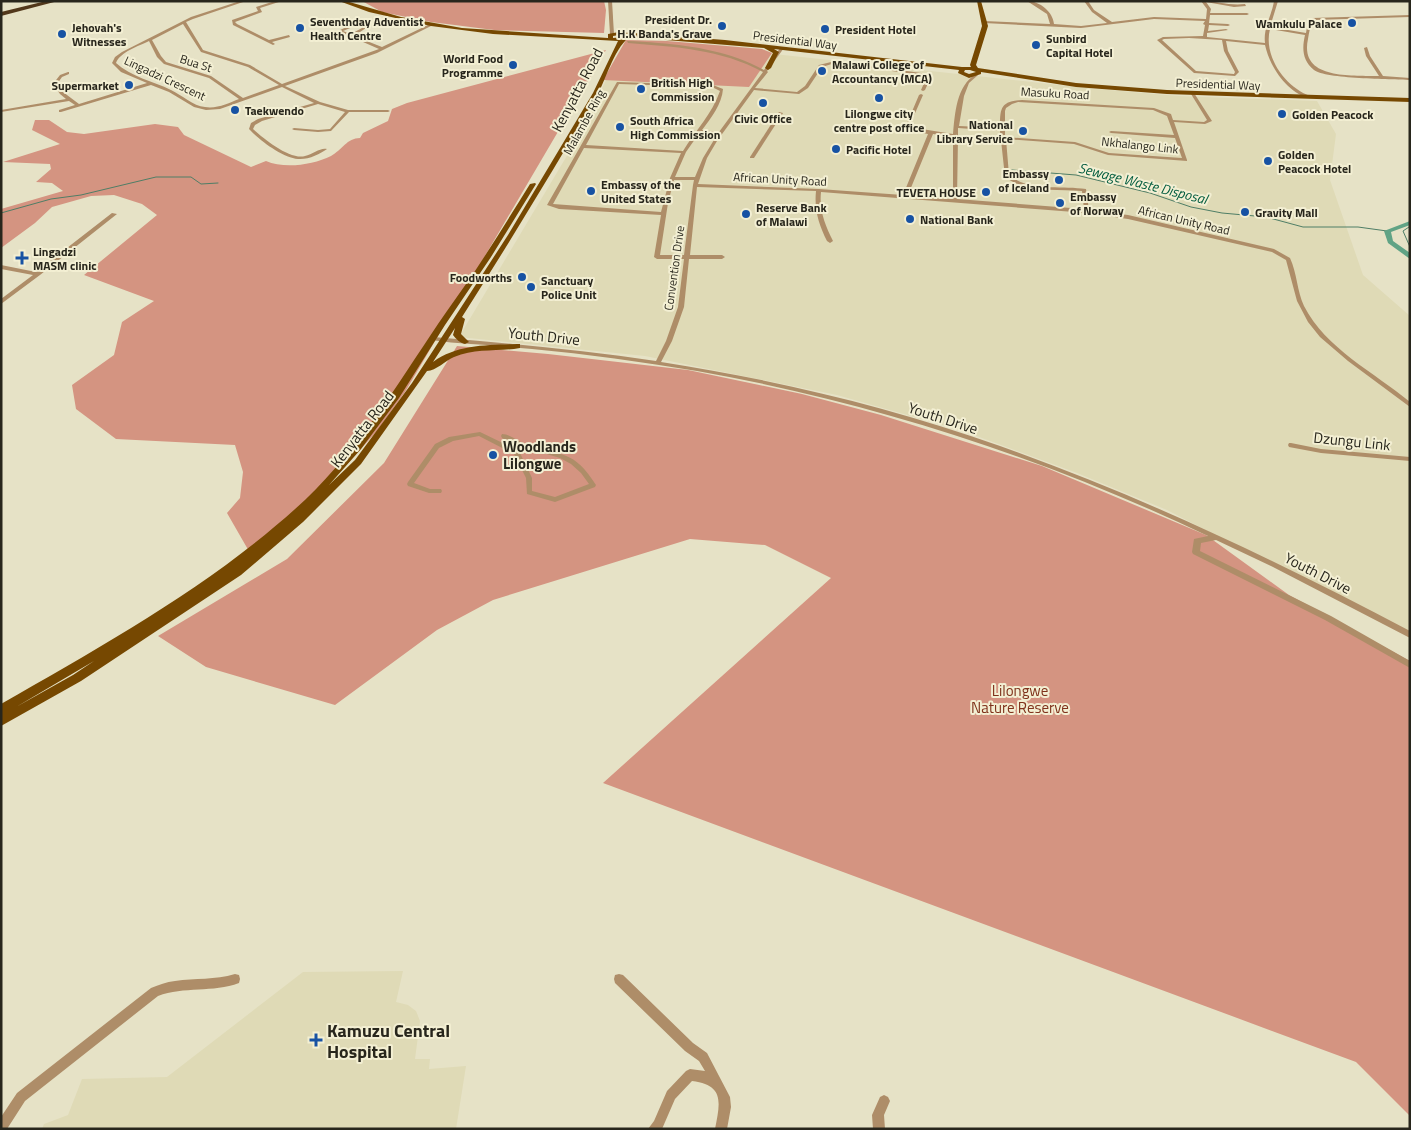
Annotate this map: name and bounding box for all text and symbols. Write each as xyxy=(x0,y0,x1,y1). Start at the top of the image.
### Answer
place label: President Dr. H.K Banda's Grave xyxy=(617,10,712,43)
place label: Seventhday Adventist Health Centre xyxy=(310,12,424,45)
place label: Wamkulu Palace xyxy=(1256,14,1342,33)
marker: Wamkulu Palace xyxy=(1346,17,1358,29)
place label: Jehovah's Witnesses xyxy=(72,18,127,51)
marker: President Dr. H.K Banda's Grave xyxy=(716,20,728,32)
place label: President Hotel xyxy=(835,20,916,39)
marker: Seventhday Adventist Health Centre xyxy=(294,22,306,34)
marker: President Hotel xyxy=(819,23,831,35)
street label: Presidential Way xyxy=(752,25,838,55)
marker: Jehovah's Witnesses xyxy=(56,28,68,40)
place label: Sunbird Capital Hotel xyxy=(1046,29,1113,62)
marker: Sunbird Capital Hotel xyxy=(1030,39,1042,51)
street label: Kenyatta Road xyxy=(545,44,609,136)
street label: Bua St xyxy=(177,49,215,77)
place label: World Food Programme xyxy=(442,49,503,82)
street label: Lingadzi Crescent xyxy=(121,51,210,106)
place label: Malawi College of Accountancy (MCA) xyxy=(832,55,932,88)
marker: World Food Programme xyxy=(507,59,519,71)
marker: Malawi College of Accountancy (MCA) xyxy=(816,65,828,77)
place label: British High Commission xyxy=(651,73,714,106)
street label: Presidential Way xyxy=(1175,73,1261,95)
place label: Supermarket xyxy=(51,76,120,95)
marker: Supermarket xyxy=(123,79,135,91)
street label: Masuku Road xyxy=(1020,82,1090,104)
marker: British High Commission xyxy=(635,83,647,95)
street label: Malambe Ring xyxy=(558,86,610,158)
marker: Lilongwe city centre post office xyxy=(873,92,885,104)
marker: Civic Office xyxy=(757,97,769,109)
place label: Taekwendo xyxy=(245,101,304,120)
marker: Taekwendo xyxy=(229,104,241,116)
place label: Lilongwe city centre post office xyxy=(834,104,924,137)
place label: Golden Peacock xyxy=(1292,105,1374,124)
marker: Golden Peacock xyxy=(1276,108,1288,120)
place label: Civic Office xyxy=(734,109,792,128)
place label: South Africa High Commission xyxy=(630,111,720,144)
place label: National Library Service xyxy=(936,115,1013,148)
marker: South Africa High Commission xyxy=(614,121,626,133)
marker: National Library Service xyxy=(1017,125,1029,137)
street label: Nkhalango Link xyxy=(1101,132,1180,159)
place label: Pacific Hotel xyxy=(846,140,911,159)
marker: Pacific Hotel xyxy=(830,143,842,155)
place label: Golden Peacock Hotel xyxy=(1278,145,1351,178)
marker: Golden Peacock Hotel xyxy=(1262,155,1274,167)
water label: Sewage Waste Disposal xyxy=(1076,157,1212,210)
place label: Embassy of Iceland xyxy=(998,164,1049,197)
street label: African Unity Road xyxy=(733,167,827,191)
marker: Embassy of Iceland xyxy=(1053,174,1065,186)
place label: Embassy of the United States xyxy=(601,175,681,208)
place label: TEVETA HOUSE xyxy=(896,183,976,202)
marker: Embassy of the United States xyxy=(585,185,597,197)
marker: TEVETA HOUSE xyxy=(980,186,992,198)
place label: Embassy of Norway xyxy=(1070,187,1124,220)
marker: Embassy of Norway xyxy=(1054,197,1066,209)
place label: Reserve Bank of Malawi xyxy=(756,198,827,231)
street label: African Unity Road xyxy=(1136,200,1232,240)
place label: Gravity Mall xyxy=(1255,203,1318,222)
marker: Gravity Mall xyxy=(1239,206,1251,218)
marker: Reserve Bank of Malawi xyxy=(740,208,752,220)
place label: National Bank xyxy=(920,210,994,229)
marker: National Bank xyxy=(904,213,916,225)
street label: Convention Drive xyxy=(659,224,689,312)
place label: Lingadzi MASM clinic xyxy=(33,242,97,275)
marker: Lingadzi MASM clinic xyxy=(15,251,29,265)
place label: Foodworths xyxy=(450,268,512,287)
marker: Foodworths xyxy=(516,271,528,283)
place label: Sanctuary Police Unit xyxy=(541,271,597,304)
marker: Sanctuary Police Unit xyxy=(525,281,537,293)
street label: Youth Drive xyxy=(507,321,581,351)
street label: Kenyatta Road xyxy=(325,386,399,472)
street label: Youth Drive xyxy=(905,396,981,440)
street label: Dzungu Link xyxy=(1312,426,1392,456)
place label: Woodlands Lilongwe xyxy=(503,435,576,475)
marker: Woodlands Lilongwe xyxy=(487,449,499,461)
street label: Youth Drive xyxy=(1281,546,1355,600)
park label: Lilongwe Nature Reserve xyxy=(971,679,1069,719)
place label: Kamuzu Central Hospital xyxy=(327,1017,450,1065)
marker: Kamuzu Central Hospital xyxy=(309,1033,323,1047)

